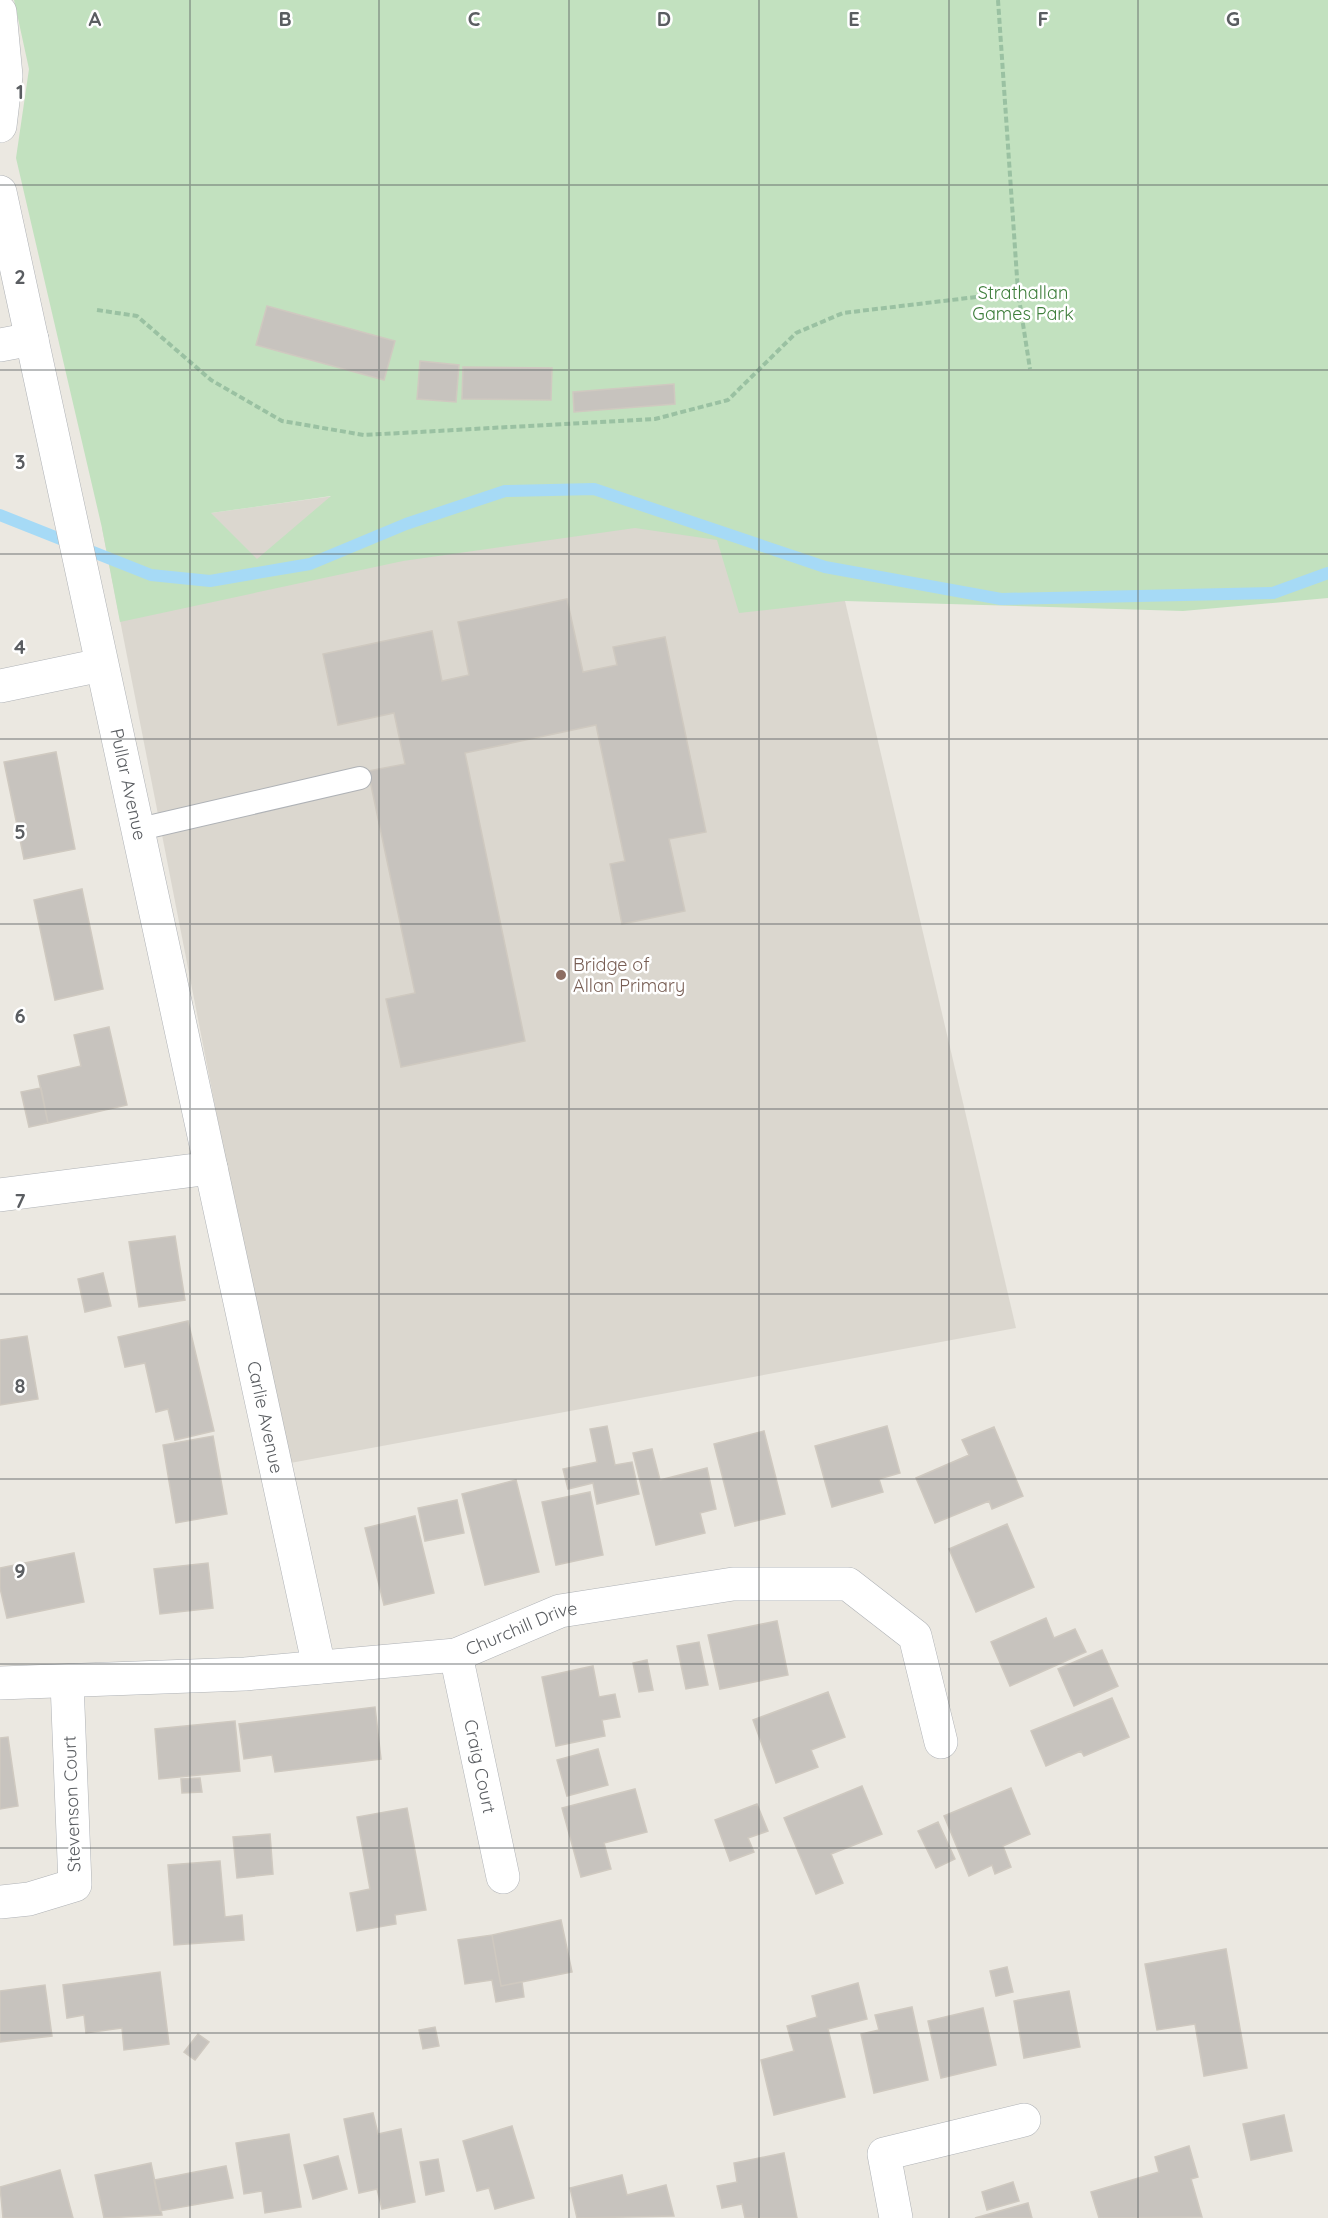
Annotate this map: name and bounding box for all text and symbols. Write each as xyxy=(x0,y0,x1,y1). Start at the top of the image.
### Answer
text: A xyxy=(89,6,102,31)
text: B xyxy=(278,6,292,31)
text: C xyxy=(468,6,481,31)
text: D xyxy=(657,6,671,31)
text: E xyxy=(848,6,860,31)
text: F xyxy=(1037,6,1049,31)
text: G xyxy=(1226,6,1240,31)
text: 1 xyxy=(16,79,24,104)
text: 2 xyxy=(14,264,26,289)
park label: Strathallan Games Park xyxy=(972,281,1074,325)
text: 3 xyxy=(15,449,25,474)
text: 4 xyxy=(14,634,26,659)
street label: Pullar Avenue xyxy=(105,726,152,842)
text: 5 xyxy=(14,819,26,844)
place label: Bridge of Allan Primary xyxy=(573,953,685,997)
marker: Bridge of Allan Primary xyxy=(554,968,568,982)
text: 6 xyxy=(14,1003,26,1028)
text: 7 xyxy=(15,1188,26,1213)
street label: Carlie Avenue xyxy=(242,1359,289,1475)
text: 8 xyxy=(15,1373,26,1398)
text: 9 xyxy=(14,1558,26,1583)
street label: Churchill Drive xyxy=(462,1596,579,1661)
street label: Craig Court xyxy=(459,1717,501,1815)
street label: Stevenson Court xyxy=(58,1735,85,1873)

